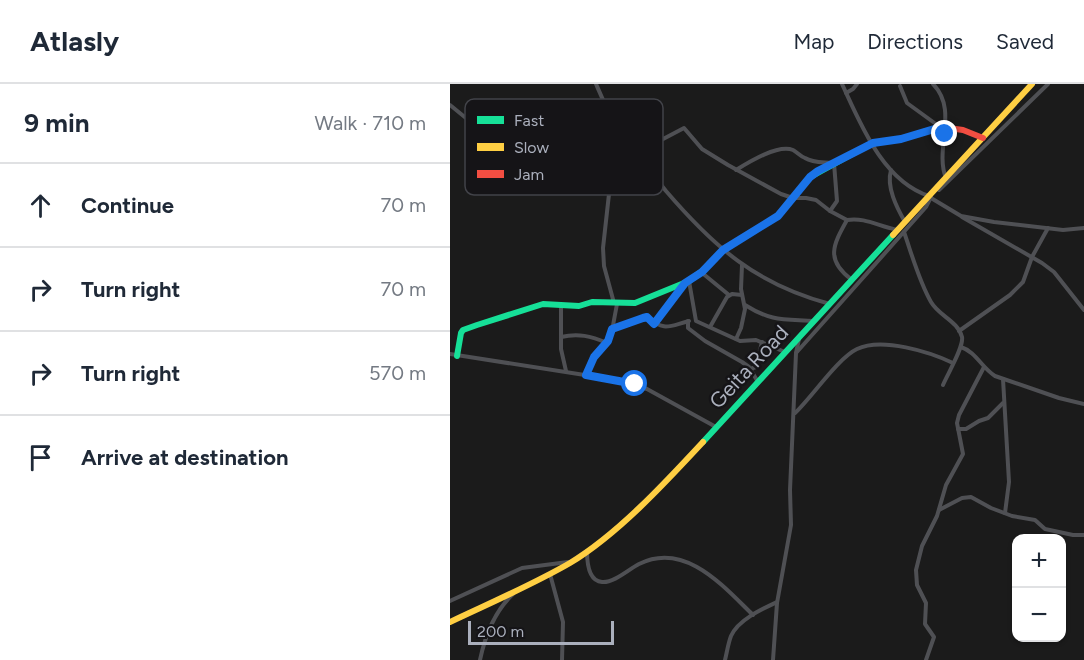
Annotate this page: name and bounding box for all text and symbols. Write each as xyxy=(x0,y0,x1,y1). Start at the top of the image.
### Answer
text: Atlasly xyxy=(30,24,119,58)
text: Map xyxy=(793,29,834,54)
text: Directions xyxy=(867,29,963,54)
text: Saved xyxy=(996,29,1054,54)
legend xyxy=(465,99,663,195)
text: 9 min xyxy=(24,107,90,139)
text: Walk · 710 m xyxy=(315,111,426,135)
text: Fast xyxy=(514,111,544,130)
route end xyxy=(931,120,957,146)
text: Slow xyxy=(514,138,549,157)
text: Jam xyxy=(514,165,544,184)
icon: ahead xyxy=(24,189,57,222)
text: Continue xyxy=(81,192,174,219)
text: 70 m xyxy=(380,193,426,217)
icon: right xyxy=(24,273,57,306)
text: Turn right xyxy=(81,276,180,303)
text: 70 m xyxy=(380,277,426,301)
street label: Geita Road xyxy=(704,320,793,413)
icon: right xyxy=(24,357,57,390)
text: Turn right xyxy=(81,360,180,387)
text: 570 m xyxy=(369,361,426,385)
route start xyxy=(621,370,647,396)
icon: arrive xyxy=(24,441,57,474)
text: Arrive at destination xyxy=(81,444,289,471)
map controls xyxy=(1012,534,1066,642)
button: + xyxy=(1012,534,1066,588)
button: − xyxy=(1012,588,1066,642)
scale bar xyxy=(468,618,614,646)
text: 200 m xyxy=(477,622,524,641)

